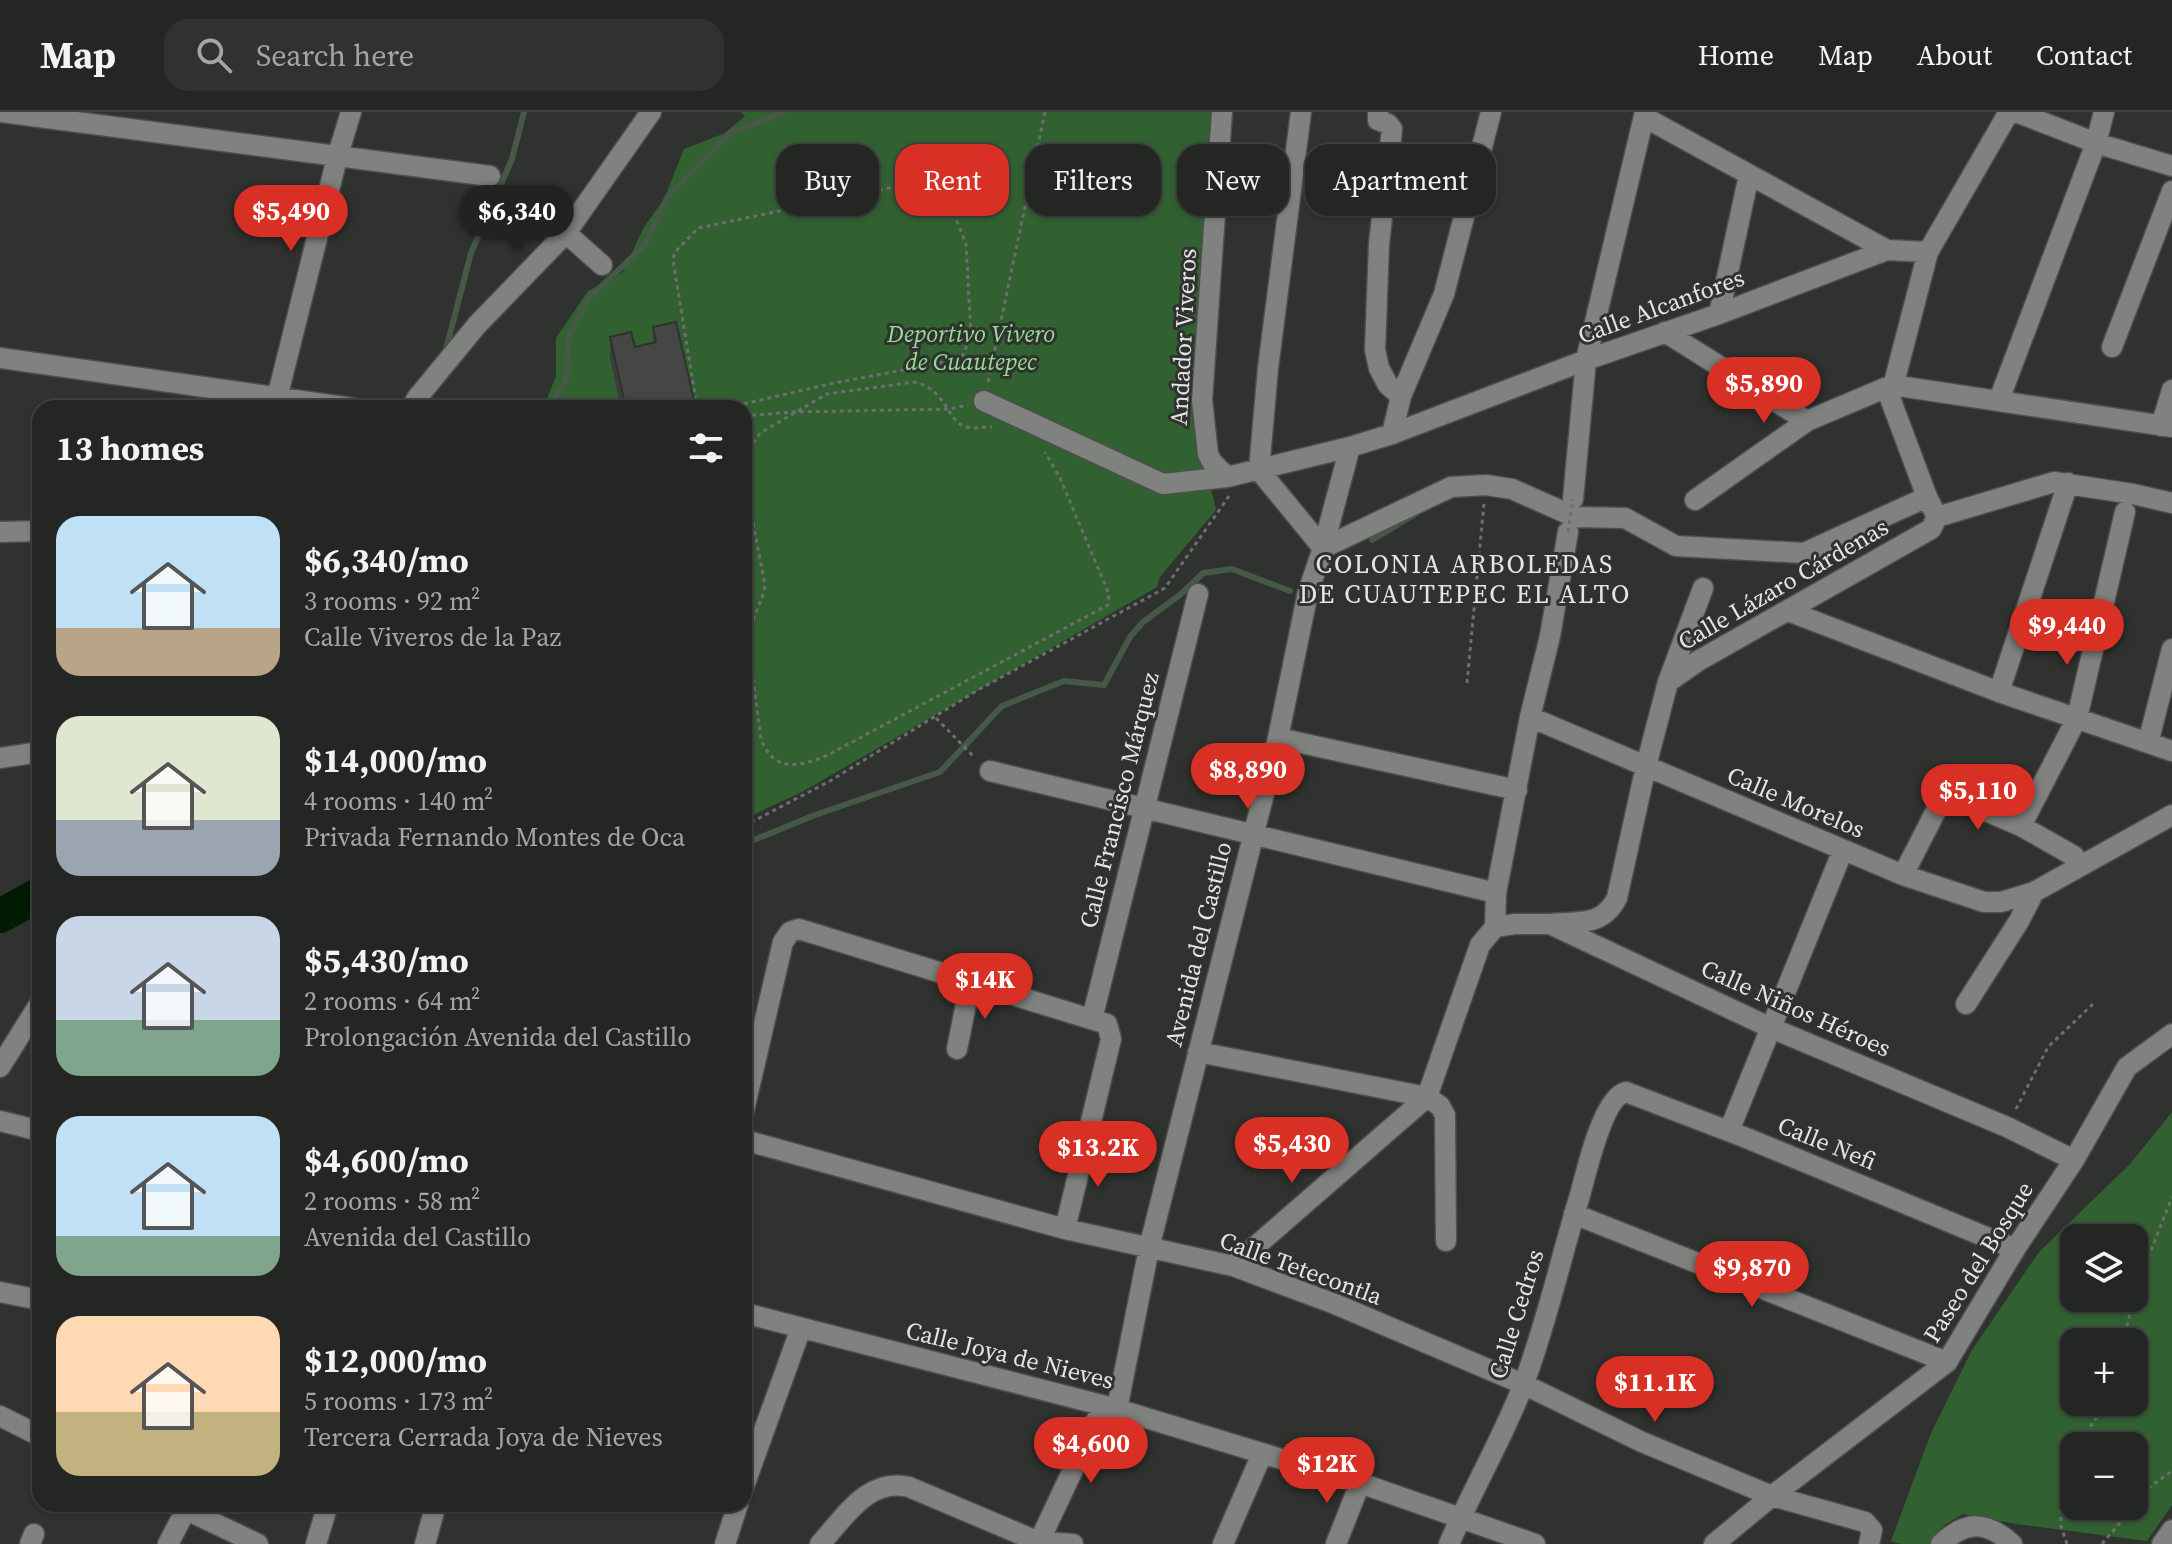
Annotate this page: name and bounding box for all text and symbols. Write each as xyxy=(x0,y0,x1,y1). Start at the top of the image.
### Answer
search box xyxy=(164,19,724,91)
text: Map xyxy=(40,29,116,81)
icon: search xyxy=(192,33,236,77)
text: Search here xyxy=(256,35,414,76)
text: Home xyxy=(1698,36,1774,74)
text: Map xyxy=(1818,36,1873,74)
text: About xyxy=(1917,36,1992,74)
text: Contact xyxy=(2036,36,2132,74)
chip: Buy xyxy=(776,144,879,216)
chip: Rent xyxy=(895,144,1009,216)
chip: Filters xyxy=(1025,144,1161,216)
chip: New xyxy=(1177,144,1289,216)
chip: Apartment xyxy=(1305,144,1496,216)
pin: $5,490 xyxy=(226,185,356,253)
pin: $6,340 xyxy=(452,185,582,253)
text: $5,490 xyxy=(252,193,330,229)
text: $6,340 xyxy=(478,193,556,229)
street label: Andador Viveros xyxy=(1162,248,1204,426)
street label: Calle Alcanfores xyxy=(1573,261,1749,351)
park label: Deportivo Vivero de Cuautepec xyxy=(886,317,1055,378)
pin: $5,890 xyxy=(1699,357,1829,425)
text: $5,890 xyxy=(1725,365,1803,401)
text: 13 homes xyxy=(56,425,204,471)
icon: filters xyxy=(684,426,728,470)
street label: Calle Lázaro Cárdenas xyxy=(1672,510,1894,658)
text: $6,340/mo xyxy=(304,537,469,583)
district label: COLONIA ARBOLEDAS DE CUAUTEPEC EL ALTO xyxy=(1299,546,1631,612)
icon: home xyxy=(120,548,216,644)
text: 3 rooms · 92 m² xyxy=(304,583,480,619)
pin: $9,440 xyxy=(2002,599,2132,667)
text: $9,440 xyxy=(2028,607,2106,643)
text: Calle Viveros de la Paz xyxy=(304,619,561,655)
street label: Calle Francisco Márquez xyxy=(1071,669,1167,931)
text: $14,000/mo xyxy=(304,737,487,783)
pin: $8,890 xyxy=(1183,743,1313,811)
icon: home xyxy=(120,748,216,844)
text: $8,890 xyxy=(1209,751,1287,787)
street label: Calle Morelos xyxy=(1722,758,1870,846)
pin: $5,110 xyxy=(1913,764,2043,832)
text: $5,110 xyxy=(1939,772,2017,808)
text: 4 rooms · 140 m² xyxy=(304,783,493,819)
text: Privada Fernando Montes de Oca xyxy=(304,819,685,855)
street label: Avenida del Castillo xyxy=(1157,838,1239,1050)
text: $5,430/mo xyxy=(304,937,469,983)
icon: home xyxy=(120,948,216,1044)
street label: Calle Niños Héroes xyxy=(1696,951,1896,1065)
pin: $14K xyxy=(938,953,1032,1021)
text: $14K xyxy=(955,961,1015,997)
text: 2 rooms · 64 m² xyxy=(304,983,480,1019)
text: Prolongación Avenida del Castillo xyxy=(304,1019,692,1055)
street label: Calle Nefi xyxy=(1773,1108,1881,1178)
pin: $5,430 xyxy=(1227,1117,1357,1185)
pin: $13.2K xyxy=(1033,1121,1163,1189)
text: $5,430 xyxy=(1253,1125,1331,1161)
text: $13.2K xyxy=(1057,1129,1139,1165)
text: $4,600/mo xyxy=(304,1137,469,1183)
icon: home xyxy=(120,1148,216,1244)
street label: Paseo del Bosque xyxy=(1915,1175,2041,1349)
text: 2 rooms · 58 m² xyxy=(304,1183,480,1219)
text: Avenida del Castillo xyxy=(304,1219,531,1255)
street label: Calle Tetecontla xyxy=(1215,1223,1387,1313)
map controls xyxy=(2060,1224,2148,1520)
button: layers xyxy=(2060,1224,2148,1312)
pin: $9,870 xyxy=(1687,1241,1817,1309)
street label: Calle Cedros xyxy=(1481,1245,1551,1383)
text: $9,870 xyxy=(1713,1249,1791,1285)
street label: Calle Joya de Nieves xyxy=(903,1313,1117,1397)
button: + xyxy=(2060,1328,2148,1416)
text: $12,000/mo xyxy=(304,1337,487,1383)
icon: home xyxy=(120,1348,216,1444)
pin: $11.1K xyxy=(1590,1356,1720,1424)
text: $11.1K xyxy=(1614,1364,1696,1400)
text: 5 rooms · 173 m² xyxy=(304,1383,493,1419)
pin: $4,600 xyxy=(1026,1417,1156,1485)
text: Tercera Cerrada Joya de Nieves xyxy=(304,1419,663,1455)
text: $4,600 xyxy=(1052,1425,1130,1461)
button: − xyxy=(2060,1432,2148,1520)
pin: $12K xyxy=(1280,1437,1374,1505)
text: $12K xyxy=(1297,1445,1357,1481)

